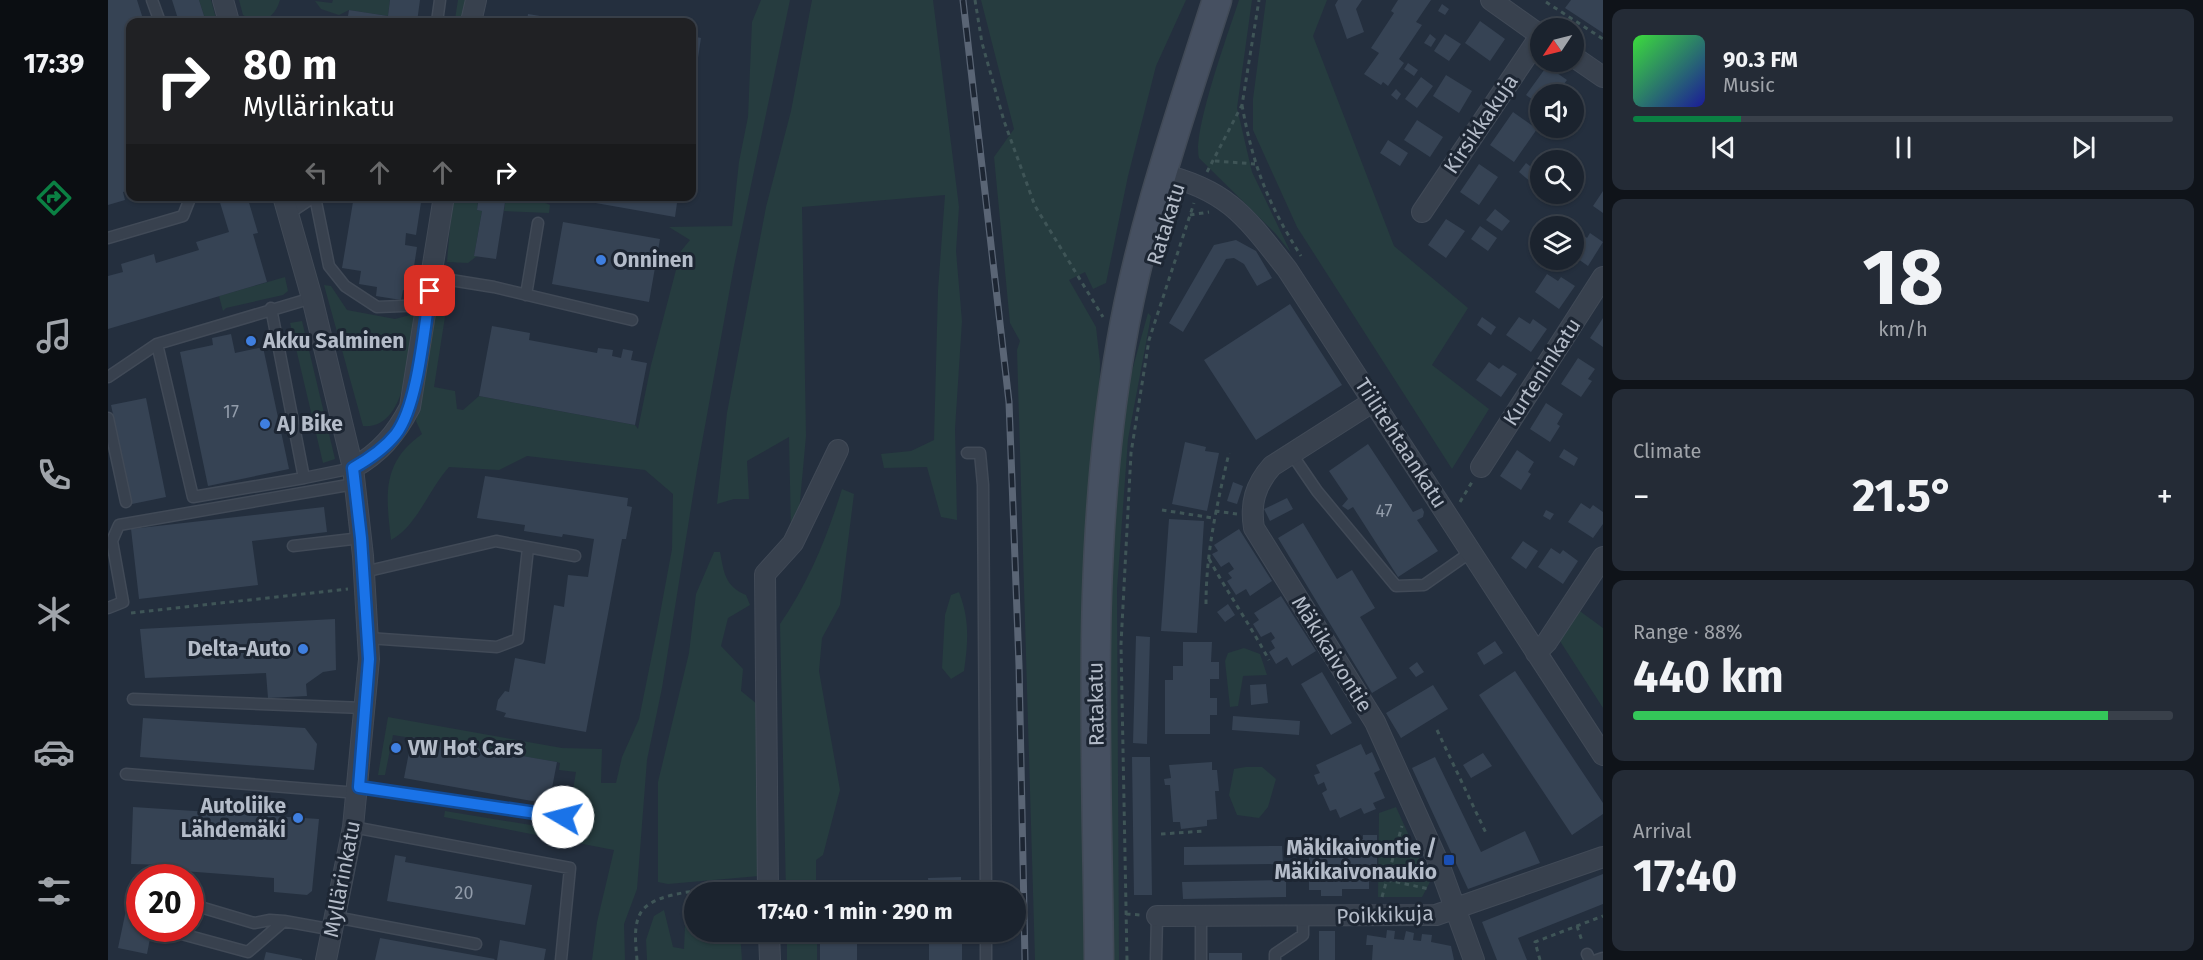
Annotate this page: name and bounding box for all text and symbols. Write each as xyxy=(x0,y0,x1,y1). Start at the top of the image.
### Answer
north arrow xyxy=(1530,18,1584,72)
map controls xyxy=(1530,18,1584,270)
text: 80 m xyxy=(243,40,337,90)
icon: right xyxy=(144,42,222,120)
text: 90.3 FM xyxy=(1723,46,1798,73)
text: 17:39 xyxy=(24,48,84,80)
street label: Kirsikkakuja xyxy=(1438,69,1524,179)
text: Music xyxy=(1723,73,1775,97)
button: sound xyxy=(1530,84,1584,138)
text: Myllärinkatu xyxy=(243,91,395,123)
icon: previous xyxy=(1707,131,1740,164)
icon: pause xyxy=(1887,131,1920,164)
icon: next xyxy=(2067,131,2100,164)
button: search xyxy=(1530,150,1584,204)
icon: left xyxy=(300,156,333,189)
icon: ahead xyxy=(363,156,396,189)
icon: ahead xyxy=(426,156,459,189)
icon: right xyxy=(489,156,522,189)
icon: directions xyxy=(33,177,75,219)
street label: Ratakatu xyxy=(1141,180,1191,268)
button: layers xyxy=(1530,216,1584,270)
text: 18 xyxy=(1862,231,1944,325)
place label: Onninen xyxy=(613,247,694,273)
marker: Onninen xyxy=(594,253,608,267)
pin xyxy=(404,265,455,316)
icon: arrive xyxy=(413,274,446,307)
street label: Kurteninkatu xyxy=(1497,313,1587,431)
icon: music xyxy=(33,315,75,357)
text: km/h xyxy=(1878,317,1928,341)
place label: Akku Salminen xyxy=(262,328,404,354)
marker: Akku Salminen xyxy=(244,334,258,348)
street label: Tiilitehtaankatu xyxy=(1349,373,1453,513)
house number: 17 xyxy=(223,401,239,423)
place label: AJ Bike xyxy=(276,411,343,437)
marker: AJ Bike xyxy=(258,417,272,431)
text: Climate xyxy=(1633,439,1701,463)
icon: phone xyxy=(33,454,75,496)
text: 21.5° xyxy=(1852,469,1954,523)
text: − xyxy=(1633,477,1650,517)
text: + xyxy=(2157,477,2173,517)
house number: 47 xyxy=(1375,500,1393,522)
street label: Mäkikaivontie xyxy=(1286,591,1378,717)
icon: climate xyxy=(33,593,75,635)
text: Range · 88% xyxy=(1633,620,1742,644)
place label: Delta-Auto xyxy=(188,636,291,662)
marker: Delta-Auto xyxy=(296,642,310,656)
text: 440 km xyxy=(1633,650,1784,704)
street label: Ratakatu xyxy=(1082,662,1110,746)
icon: car xyxy=(33,731,75,773)
place label: VW Hot Cars xyxy=(407,735,524,761)
marker: VW Hot Cars xyxy=(389,741,403,755)
position arrow xyxy=(531,785,595,849)
place label: Autoliike Lähdemäki xyxy=(181,793,286,843)
marker: Autoliike Lähdemäki xyxy=(291,811,305,825)
street label: Myllärinkatu xyxy=(318,818,366,940)
text: Arrival xyxy=(1633,819,1692,843)
place label: Mäkikaivontie / Mäkikaivonaukio xyxy=(1274,835,1437,885)
text: 17:40 xyxy=(1633,849,1737,903)
marker: Mäkikaivontie / Mäkikaivonaukio xyxy=(1442,853,1456,867)
speed limit sign: 20 xyxy=(126,864,204,942)
icon: filters xyxy=(33,870,75,912)
house number: 20 xyxy=(455,882,473,904)
text: 17:40 · 1 min · 290 m xyxy=(757,898,953,925)
street label: Poikkikuja xyxy=(1336,900,1434,930)

